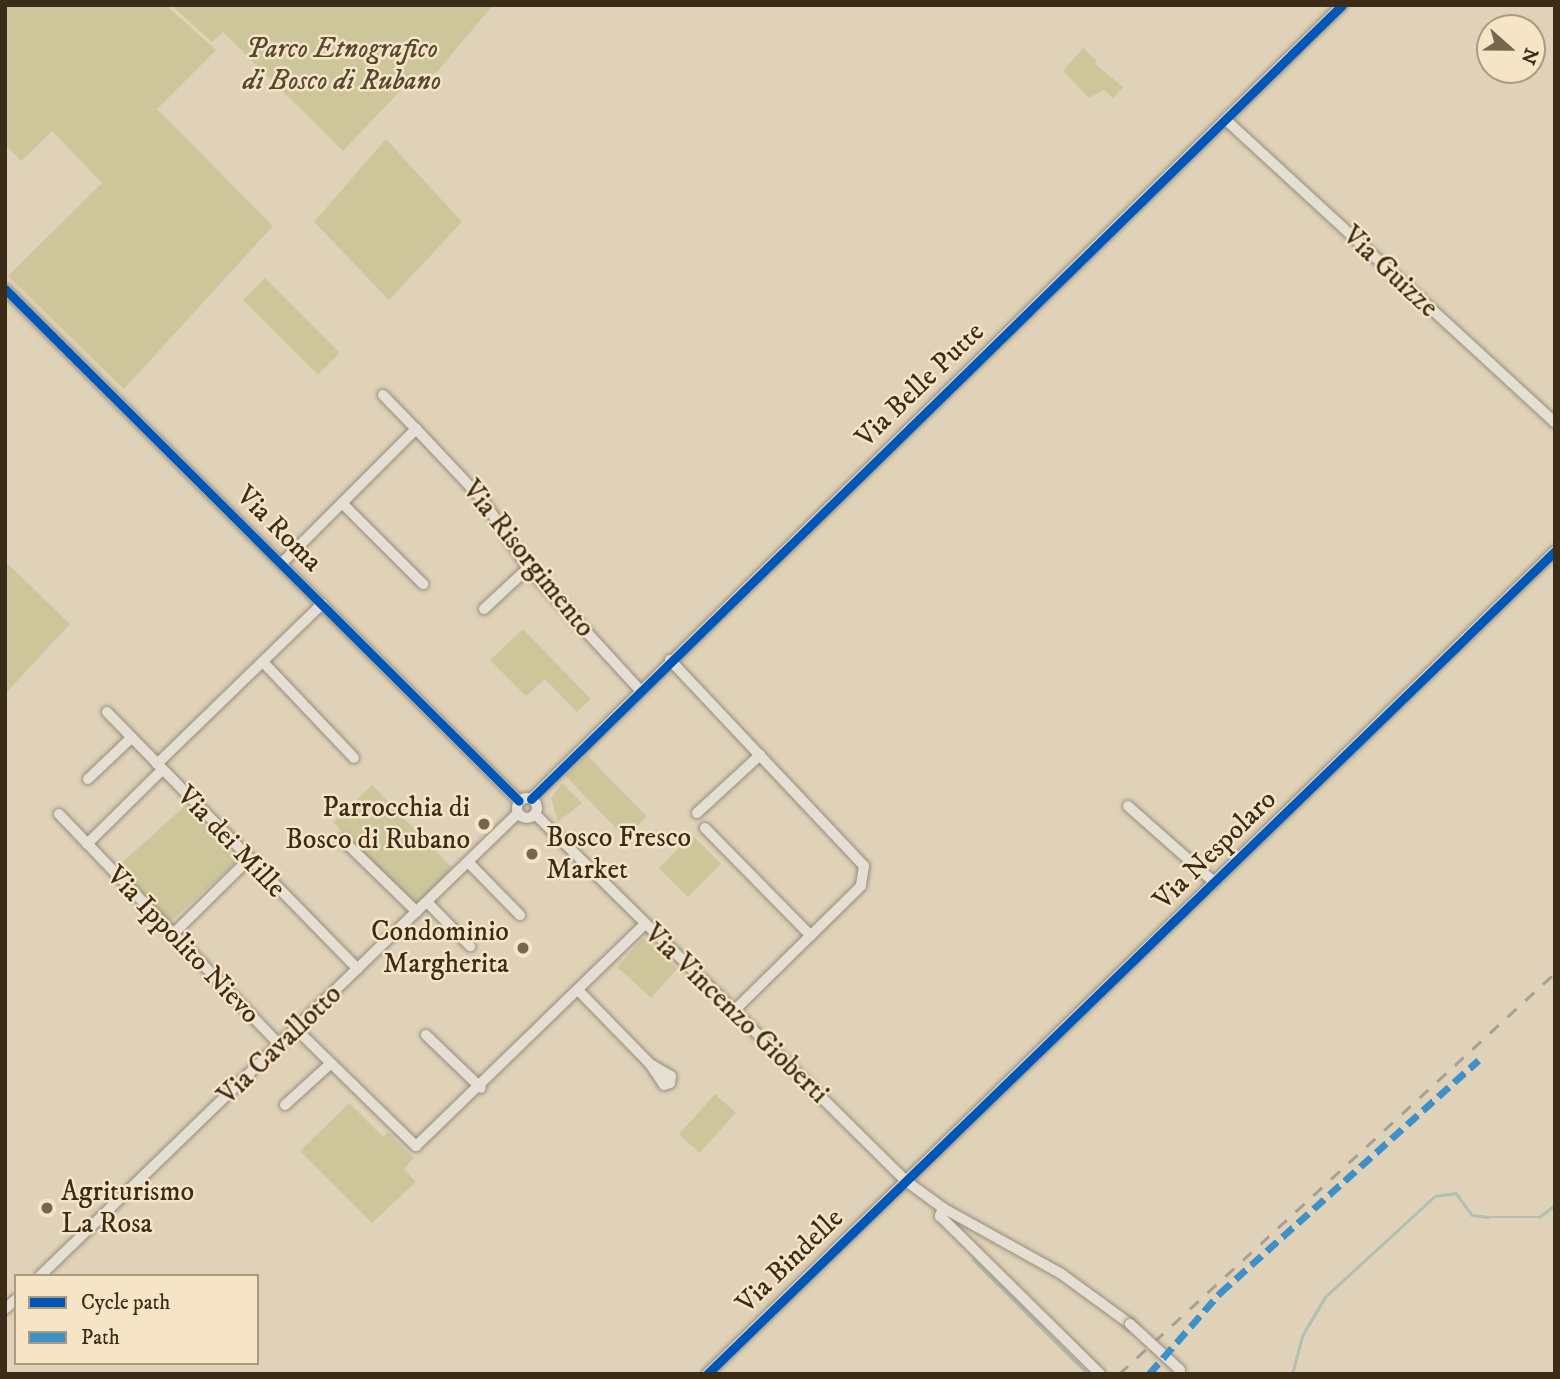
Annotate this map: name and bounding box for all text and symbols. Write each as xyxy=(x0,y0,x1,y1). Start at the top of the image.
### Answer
north arrow xyxy=(1476,14,1546,84)
park label: Parco Etnografico di Bosco di Rubano xyxy=(243,32,441,98)
text: N xyxy=(1516,45,1543,67)
street label: Via Guizze xyxy=(1335,219,1445,325)
street label: Via Belle Putte xyxy=(849,315,991,455)
street label: Via Risorgimento xyxy=(454,474,602,644)
street label: Via Roma xyxy=(229,479,329,579)
street label: Via dei Mille xyxy=(169,779,293,905)
street label: Via Nespolaro xyxy=(1147,783,1283,917)
place label: Parrocchia di Bosco di Rubano xyxy=(285,791,470,857)
marker: Parrocchia di Bosco di Rubano xyxy=(476,816,492,832)
place label: Bosco Fresco Market xyxy=(546,821,691,887)
marker: Bosco Fresco Market xyxy=(524,846,540,862)
street label: Via Ippolito Nievo xyxy=(99,859,267,1031)
place label: Condominio Margherita xyxy=(371,915,509,981)
street label: Via Vincenzo Gioberti xyxy=(637,917,835,1111)
marker: Condominio Margherita xyxy=(515,940,531,956)
street label: Via Cavallotto xyxy=(211,978,349,1112)
place label: Agriturismo La Rosa xyxy=(61,1175,194,1241)
marker: Agriturismo La Rosa xyxy=(39,1200,55,1216)
street label: Via Bindelle xyxy=(729,1202,851,1320)
legend xyxy=(14,1274,259,1365)
text: Cycle path xyxy=(81,1290,170,1316)
text: Path xyxy=(81,1325,120,1351)

